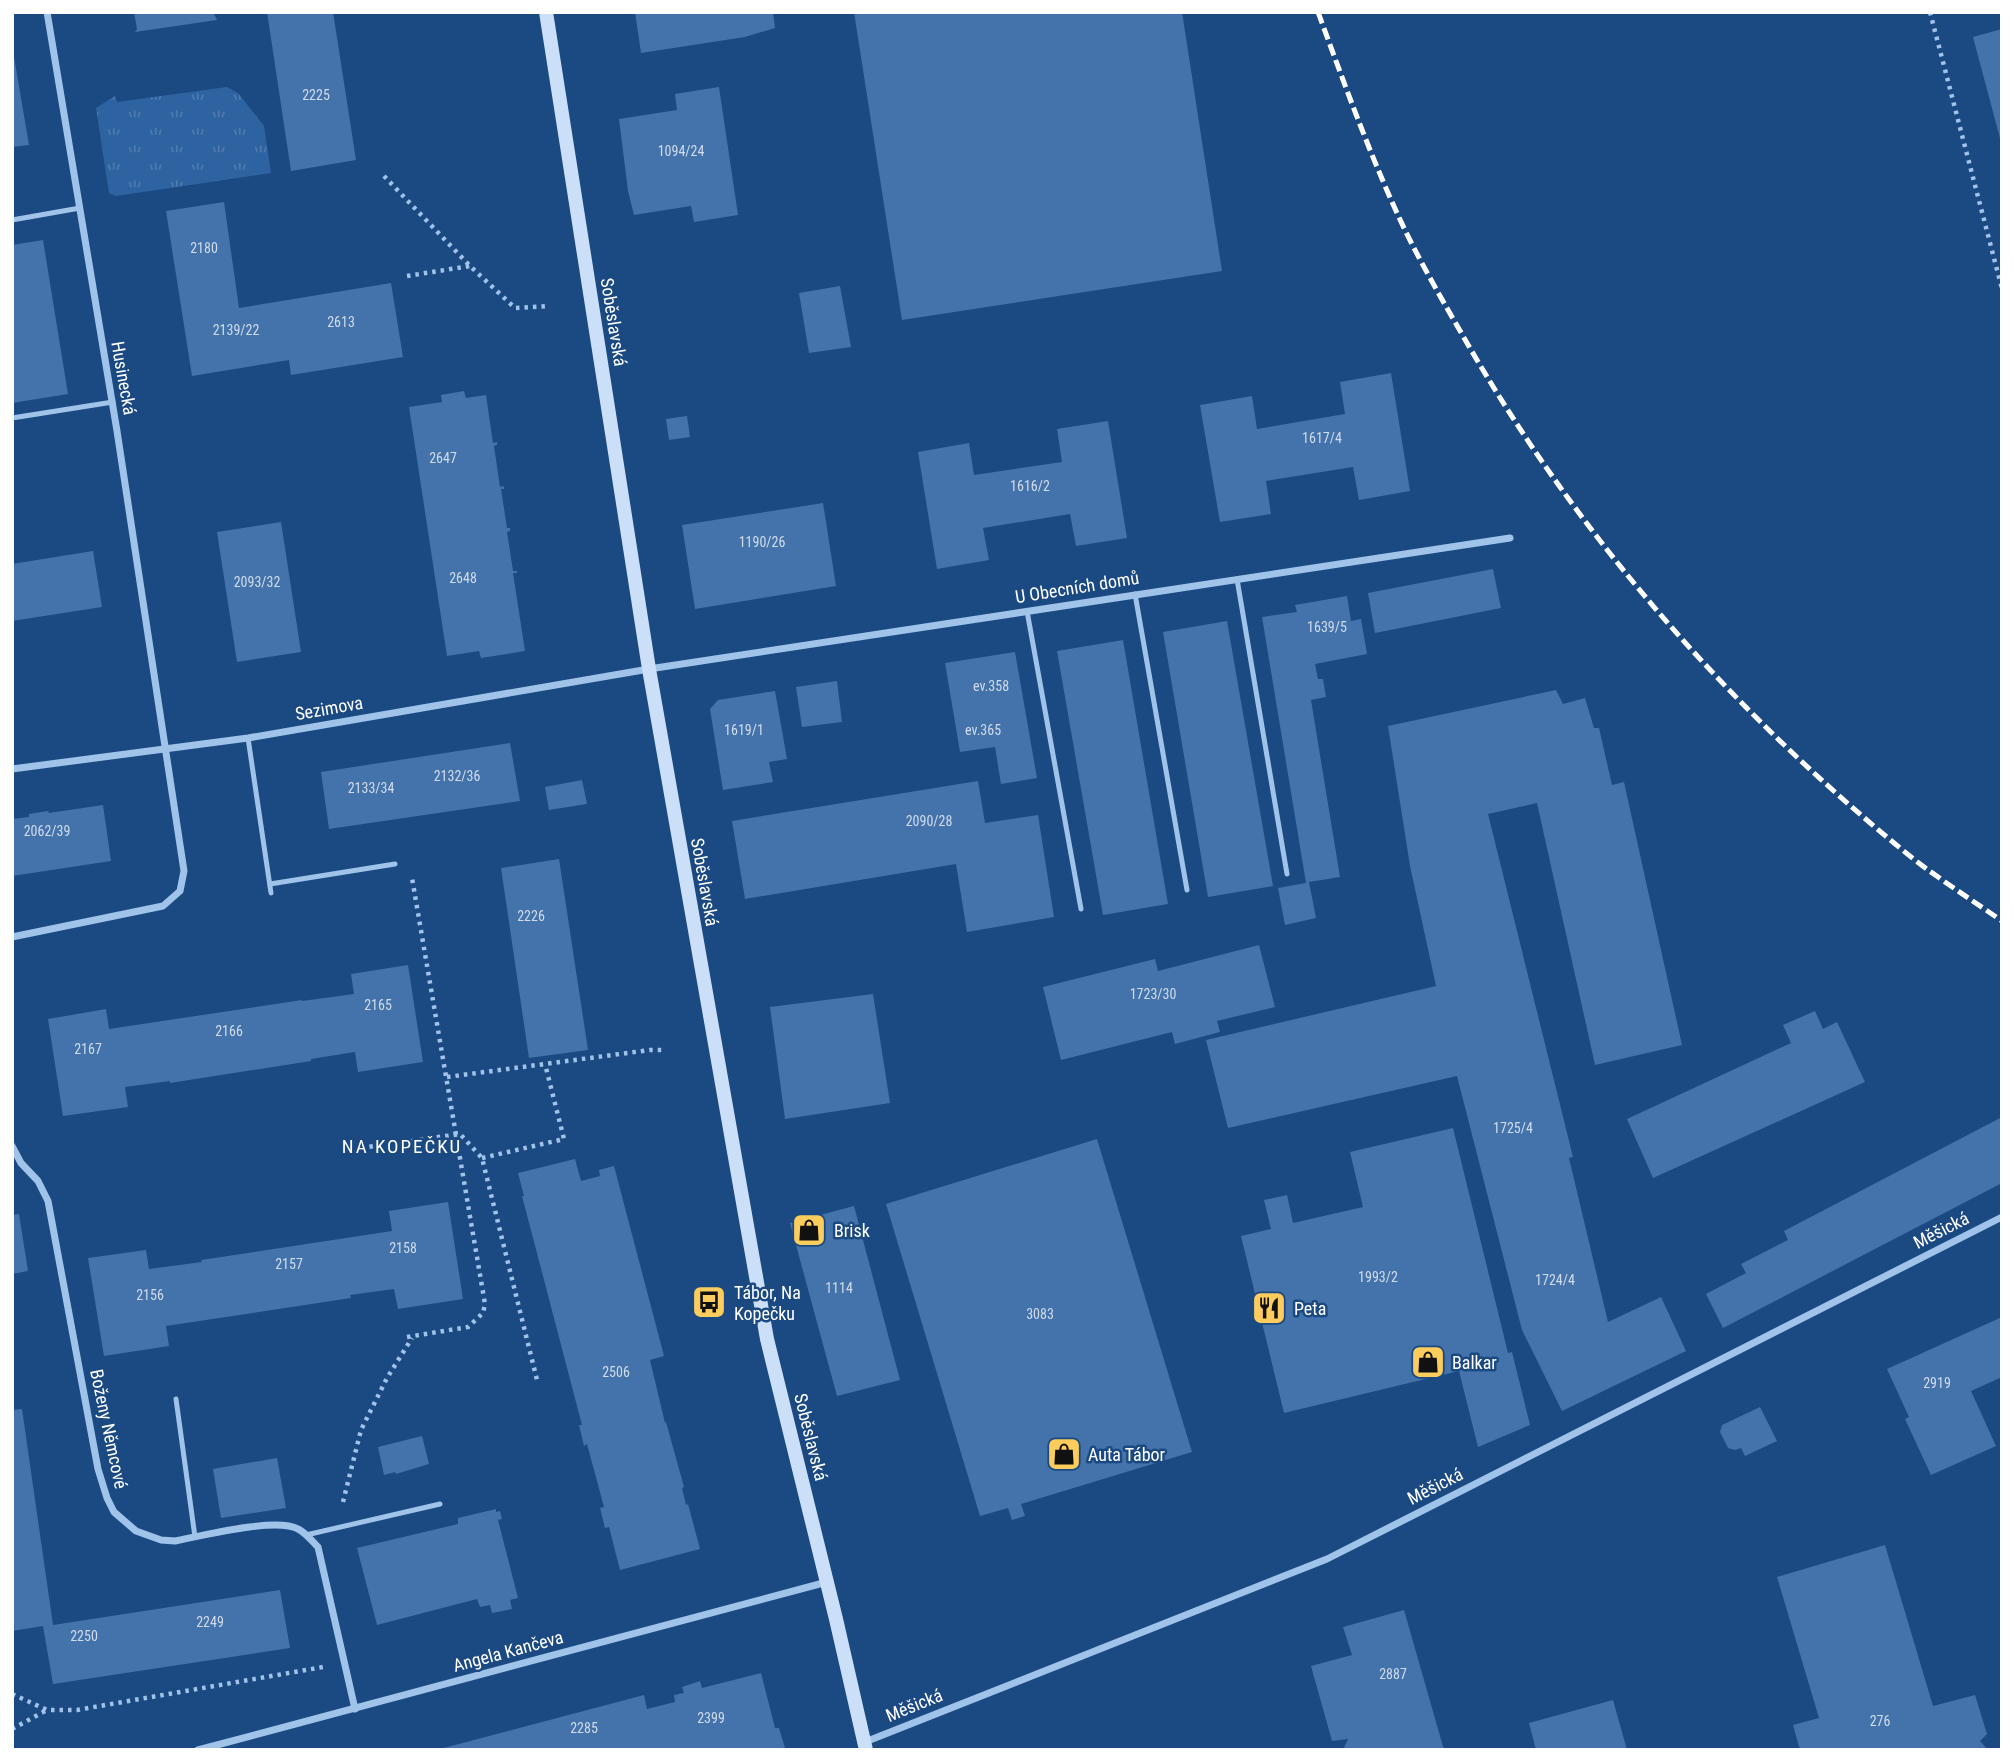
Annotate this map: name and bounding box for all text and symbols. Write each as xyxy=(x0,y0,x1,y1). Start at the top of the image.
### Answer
house number: 2225 xyxy=(302,87,330,103)
house number: 1094/24 xyxy=(658,143,704,159)
house number: 2180 xyxy=(190,240,218,256)
street label: Soběslavská xyxy=(597,276,631,368)
house number: 2613 xyxy=(327,314,355,330)
house number: 2139/22 xyxy=(213,322,259,338)
street label: Husinecká xyxy=(107,340,141,416)
house number: 1617/4 xyxy=(1302,430,1342,446)
house number: 2647 xyxy=(429,450,457,466)
house number: 1616/2 xyxy=(1010,478,1050,494)
house number: 1190/26 xyxy=(739,534,785,550)
street label: U Obecních domů xyxy=(1014,567,1140,607)
house number: 2648 xyxy=(449,570,477,586)
house number: 2093/32 xyxy=(234,574,280,590)
house number: 1639/5 xyxy=(1307,619,1347,635)
house number: ev.358 xyxy=(973,678,1009,694)
street label: Sezimova xyxy=(293,692,365,724)
house number: 1619/1 xyxy=(724,722,764,738)
house number: ev.365 xyxy=(965,722,1001,738)
house number: 2132/36 xyxy=(434,768,480,784)
house number: 2133/34 xyxy=(348,780,394,796)
house number: 2090/28 xyxy=(906,813,952,829)
house number: 2062/39 xyxy=(24,823,70,839)
street label: Soběslavská xyxy=(687,836,723,928)
house number: 2226 xyxy=(517,908,545,924)
house number: 1723/30 xyxy=(1130,986,1176,1002)
house number: 2165 xyxy=(364,997,392,1013)
house number: 2166 xyxy=(215,1023,243,1039)
house number: 2167 xyxy=(74,1041,102,1057)
house number: 1725/4 xyxy=(1493,1120,1533,1136)
district label: NA KOPEČKU xyxy=(342,1135,462,1158)
street label: Měšická xyxy=(1910,1207,1972,1253)
shop icon: Brisk xyxy=(790,1211,828,1249)
place label: Brisk xyxy=(834,1220,870,1241)
house number: 2158 xyxy=(389,1240,417,1256)
house number: 2157 xyxy=(275,1256,303,1272)
house number: 1993/2 xyxy=(1358,1269,1398,1285)
house number: 1724/4 xyxy=(1535,1272,1575,1288)
house number: 1114 xyxy=(825,1280,853,1296)
place label: Tábor, Na Kopečku xyxy=(734,1282,801,1324)
bus stop icon: Tábor, Na Kopečku xyxy=(690,1283,728,1321)
house number: 2156 xyxy=(136,1287,164,1303)
restaurant icon: Peta xyxy=(1250,1289,1288,1327)
place label: Peta xyxy=(1294,1298,1326,1319)
house number: 3083 xyxy=(1026,1306,1054,1322)
shop icon: Balkar xyxy=(1409,1343,1447,1381)
place label: Balkar xyxy=(1452,1352,1497,1373)
house number: 2506 xyxy=(602,1364,630,1380)
street label: Boženy Němcové xyxy=(86,1367,132,1491)
house number: 2919 xyxy=(1923,1375,1951,1391)
street label: Soběslavská xyxy=(790,1391,832,1483)
shop icon: Auta Tábor xyxy=(1045,1435,1083,1473)
place label: Auta Tábor xyxy=(1088,1444,1166,1465)
street label: Měšická xyxy=(1404,1463,1466,1509)
house number: 2249 xyxy=(196,1614,224,1630)
street label: Angela Kančeva xyxy=(451,1626,565,1676)
house number: 2250 xyxy=(70,1628,98,1644)
house number: 2887 xyxy=(1379,1666,1407,1682)
street label: Měšická xyxy=(883,1684,945,1726)
house number: 2399 xyxy=(697,1710,725,1726)
house number: 276 xyxy=(1870,1713,1890,1729)
house number: 2285 xyxy=(570,1720,598,1736)

